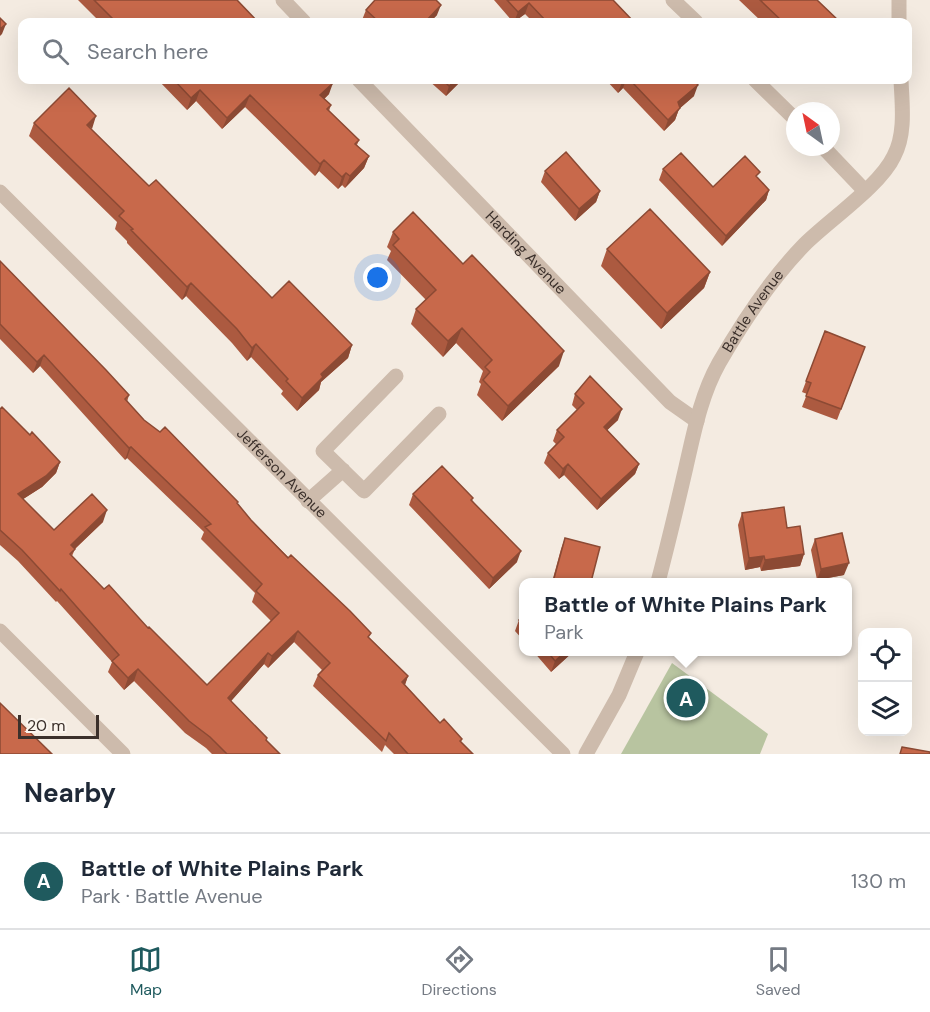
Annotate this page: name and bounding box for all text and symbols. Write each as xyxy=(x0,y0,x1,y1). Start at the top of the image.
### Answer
search box xyxy=(18,18,912,84)
icon: search xyxy=(39,35,72,68)
text: Search here xyxy=(87,37,208,66)
north arrow xyxy=(786,102,840,156)
street label: Harding Avenue xyxy=(481,207,571,299)
your location xyxy=(363,263,392,292)
street label: Battle Avenue xyxy=(718,266,788,356)
street label: Jefferson Avenue xyxy=(232,424,331,523)
popup xyxy=(519,578,852,656)
text: Battle of White Plains Park xyxy=(544,590,827,619)
text: Park xyxy=(544,619,584,645)
map controls xyxy=(858,628,912,736)
button: locate xyxy=(858,628,912,682)
pin: A xyxy=(666,676,706,720)
button: layers xyxy=(858,682,912,736)
scale bar xyxy=(18,712,99,740)
text: 20 m xyxy=(27,715,66,736)
text: Nearby xyxy=(24,776,116,810)
text: Battle of White Plains Park xyxy=(81,854,364,883)
text: A xyxy=(36,868,51,894)
text: 130 m xyxy=(851,868,906,894)
text: Park · Battle Avenue xyxy=(81,883,263,909)
tab: Map xyxy=(129,943,162,1000)
tab: Directions xyxy=(421,943,497,1000)
tab: Saved xyxy=(756,943,801,1000)

